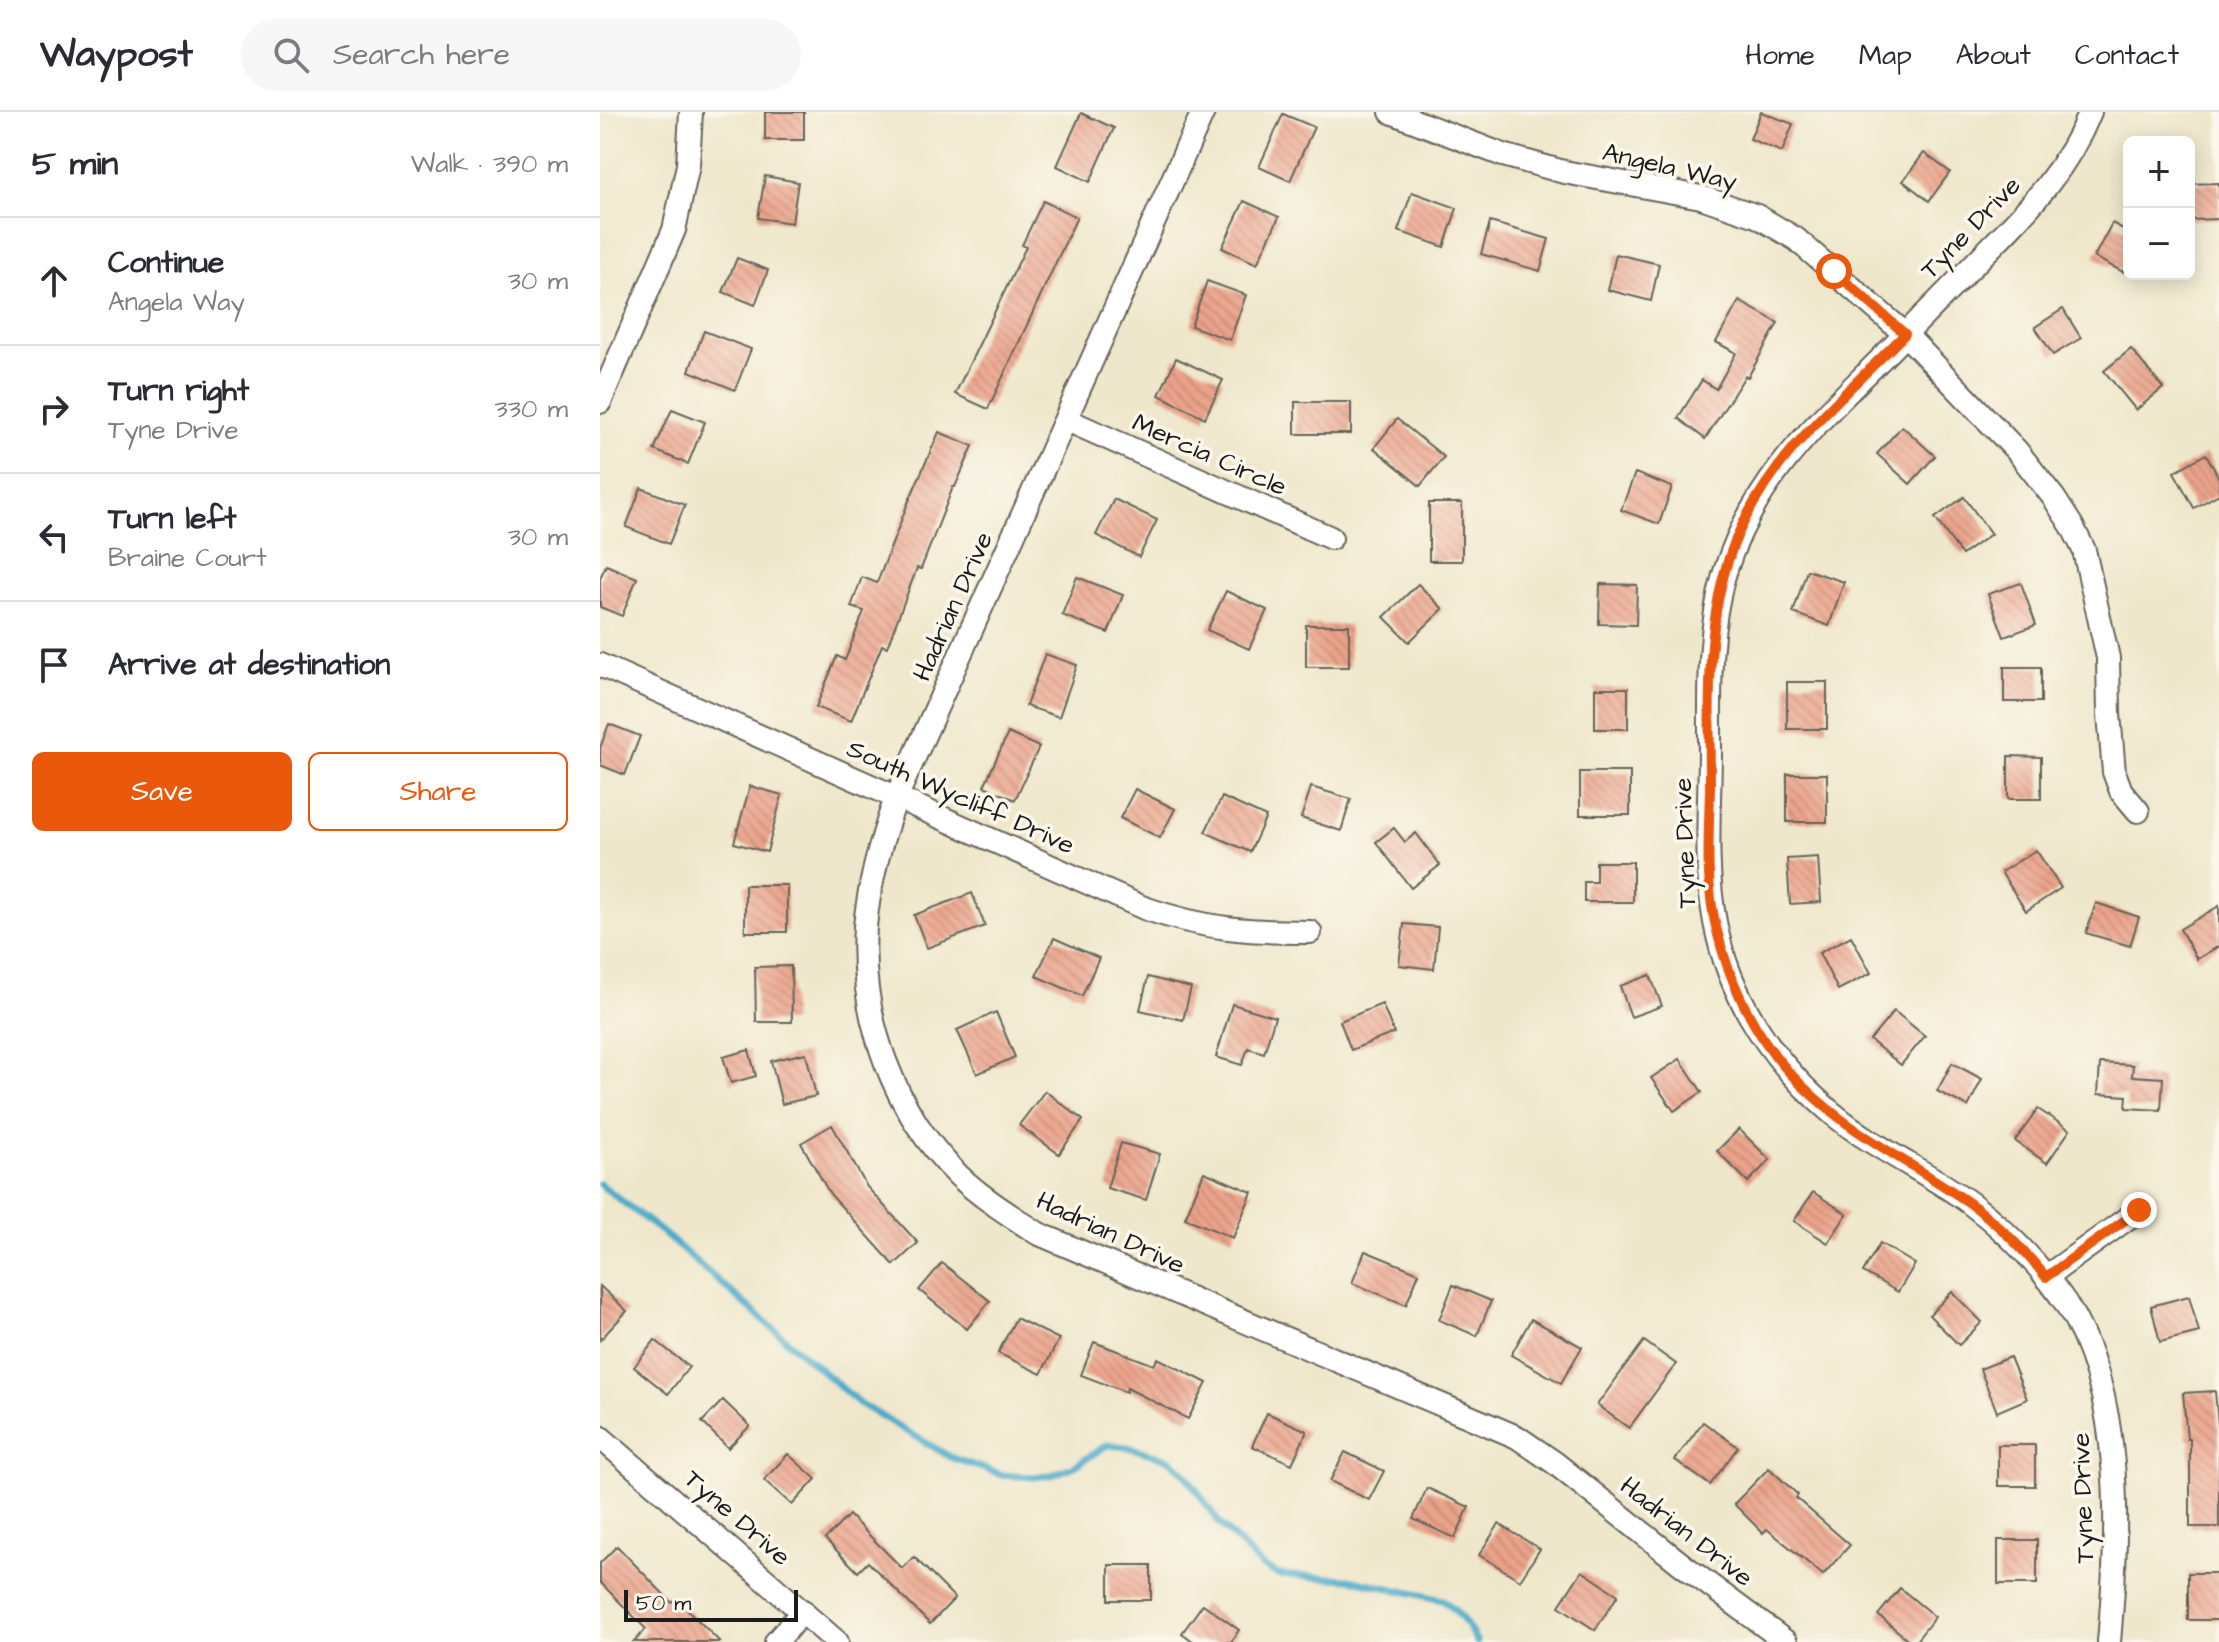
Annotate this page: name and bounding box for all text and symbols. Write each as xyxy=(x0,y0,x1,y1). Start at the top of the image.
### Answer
search box xyxy=(241,19,801,91)
text: Waypost xyxy=(40,29,193,81)
icon: search xyxy=(269,33,313,77)
text: Search here xyxy=(333,34,510,76)
text: Home xyxy=(1745,36,1815,75)
text: Map xyxy=(1859,36,1912,75)
text: About xyxy=(1956,36,2031,75)
text: Contact xyxy=(2075,36,2179,75)
street label: Angela Way xyxy=(1599,134,1740,202)
map controls xyxy=(2123,136,2195,280)
button: + xyxy=(2123,136,2195,208)
text: 5 min xyxy=(32,140,118,188)
text: Walk · 390 m xyxy=(411,146,568,182)
street label: Tyne Drive xyxy=(1912,168,2030,289)
button: − xyxy=(2123,208,2195,280)
text: Continue xyxy=(108,242,224,284)
route start xyxy=(1816,253,1852,289)
icon: ahead xyxy=(32,259,76,303)
text: 30 m xyxy=(508,263,568,299)
text: Angela Way xyxy=(108,284,245,320)
text: Turn right xyxy=(108,370,249,412)
icon: right xyxy=(32,387,76,431)
text: 330 m xyxy=(494,391,568,427)
street label: Mercia Circle xyxy=(1127,405,1292,505)
text: Tyne Drive xyxy=(108,412,239,448)
text: Turn left xyxy=(108,498,236,540)
icon: left xyxy=(32,515,76,559)
text: 30 m xyxy=(508,519,568,555)
street label: Hadrian Drive xyxy=(904,526,1002,687)
text: Braine Court xyxy=(108,540,267,576)
icon: arrive xyxy=(32,643,76,687)
text: Arrive at destination xyxy=(108,644,390,686)
street label: South Wycliff Drive xyxy=(840,731,1080,865)
button: Save xyxy=(32,752,292,831)
button: Share xyxy=(308,752,568,831)
street label: Tyne Drive xyxy=(1665,777,1707,909)
street label: Hadrian Drive xyxy=(1031,1183,1191,1283)
route end xyxy=(2121,1192,2157,1228)
street label: Tyne Drive xyxy=(2063,1432,2105,1564)
street label: Tyne Drive xyxy=(675,1461,798,1576)
street label: Hadrian Drive xyxy=(1612,1468,1760,1595)
scale bar xyxy=(624,1586,798,1622)
text: 50 m xyxy=(636,1588,691,1619)

